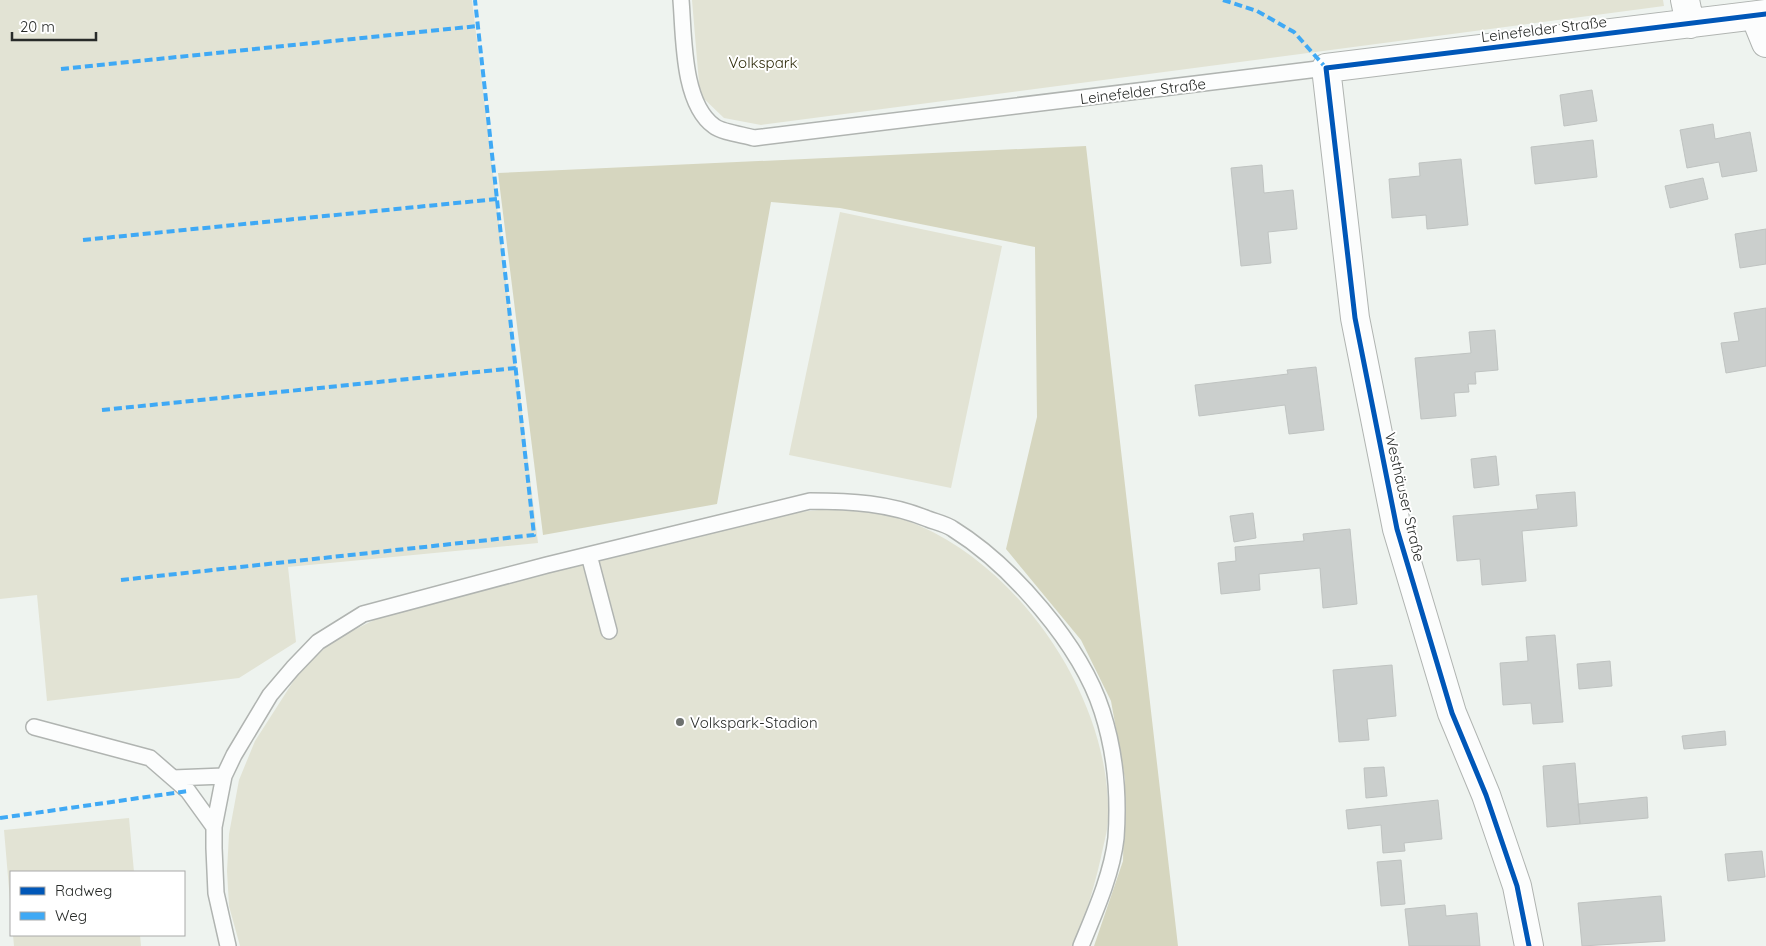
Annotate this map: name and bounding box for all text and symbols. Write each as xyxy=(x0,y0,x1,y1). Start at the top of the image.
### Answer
scale bar xyxy=(12,10,96,42)
street label: Leinefelder Straße xyxy=(1480,12,1608,46)
text: 20 m xyxy=(20,17,55,36)
park label: Volkspark xyxy=(728,53,798,72)
street label: Leinefelder Straße xyxy=(1079,74,1207,108)
street label: Westhäuser Straße xyxy=(1381,431,1429,563)
place label: Volkspark-Stadion xyxy=(690,713,818,732)
marker: Volkspark-Stadion xyxy=(674,716,686,728)
legend xyxy=(10,871,185,936)
text: Radweg xyxy=(55,881,112,900)
text: Weg xyxy=(55,906,87,925)

